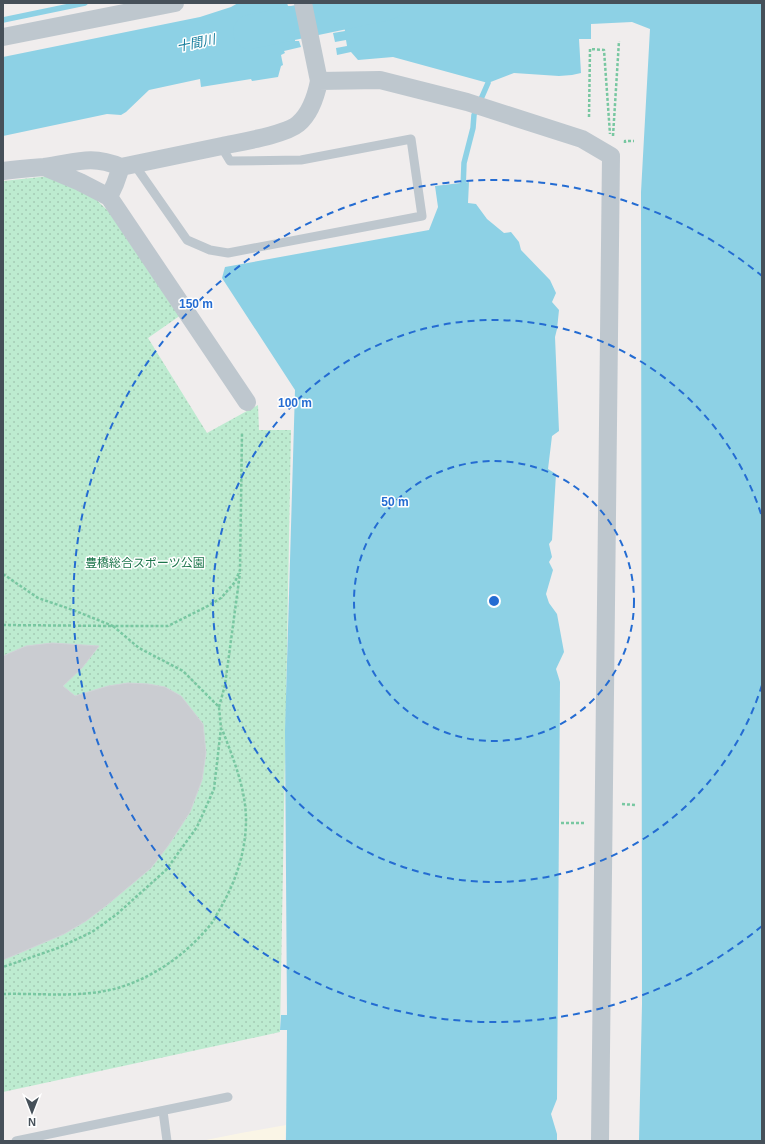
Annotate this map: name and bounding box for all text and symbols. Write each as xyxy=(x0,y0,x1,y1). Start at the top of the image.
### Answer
water label: 十間川 xyxy=(175,31,219,54)
text: 150 m xyxy=(179,297,213,311)
text: 100 m xyxy=(278,396,312,410)
text: 50 m xyxy=(381,495,409,509)
park label: 豊橋総合スポーツ公園 xyxy=(85,556,205,570)
centre of rings xyxy=(487,594,501,608)
north arrow xyxy=(12,1092,52,1132)
text: N xyxy=(28,1116,36,1128)

